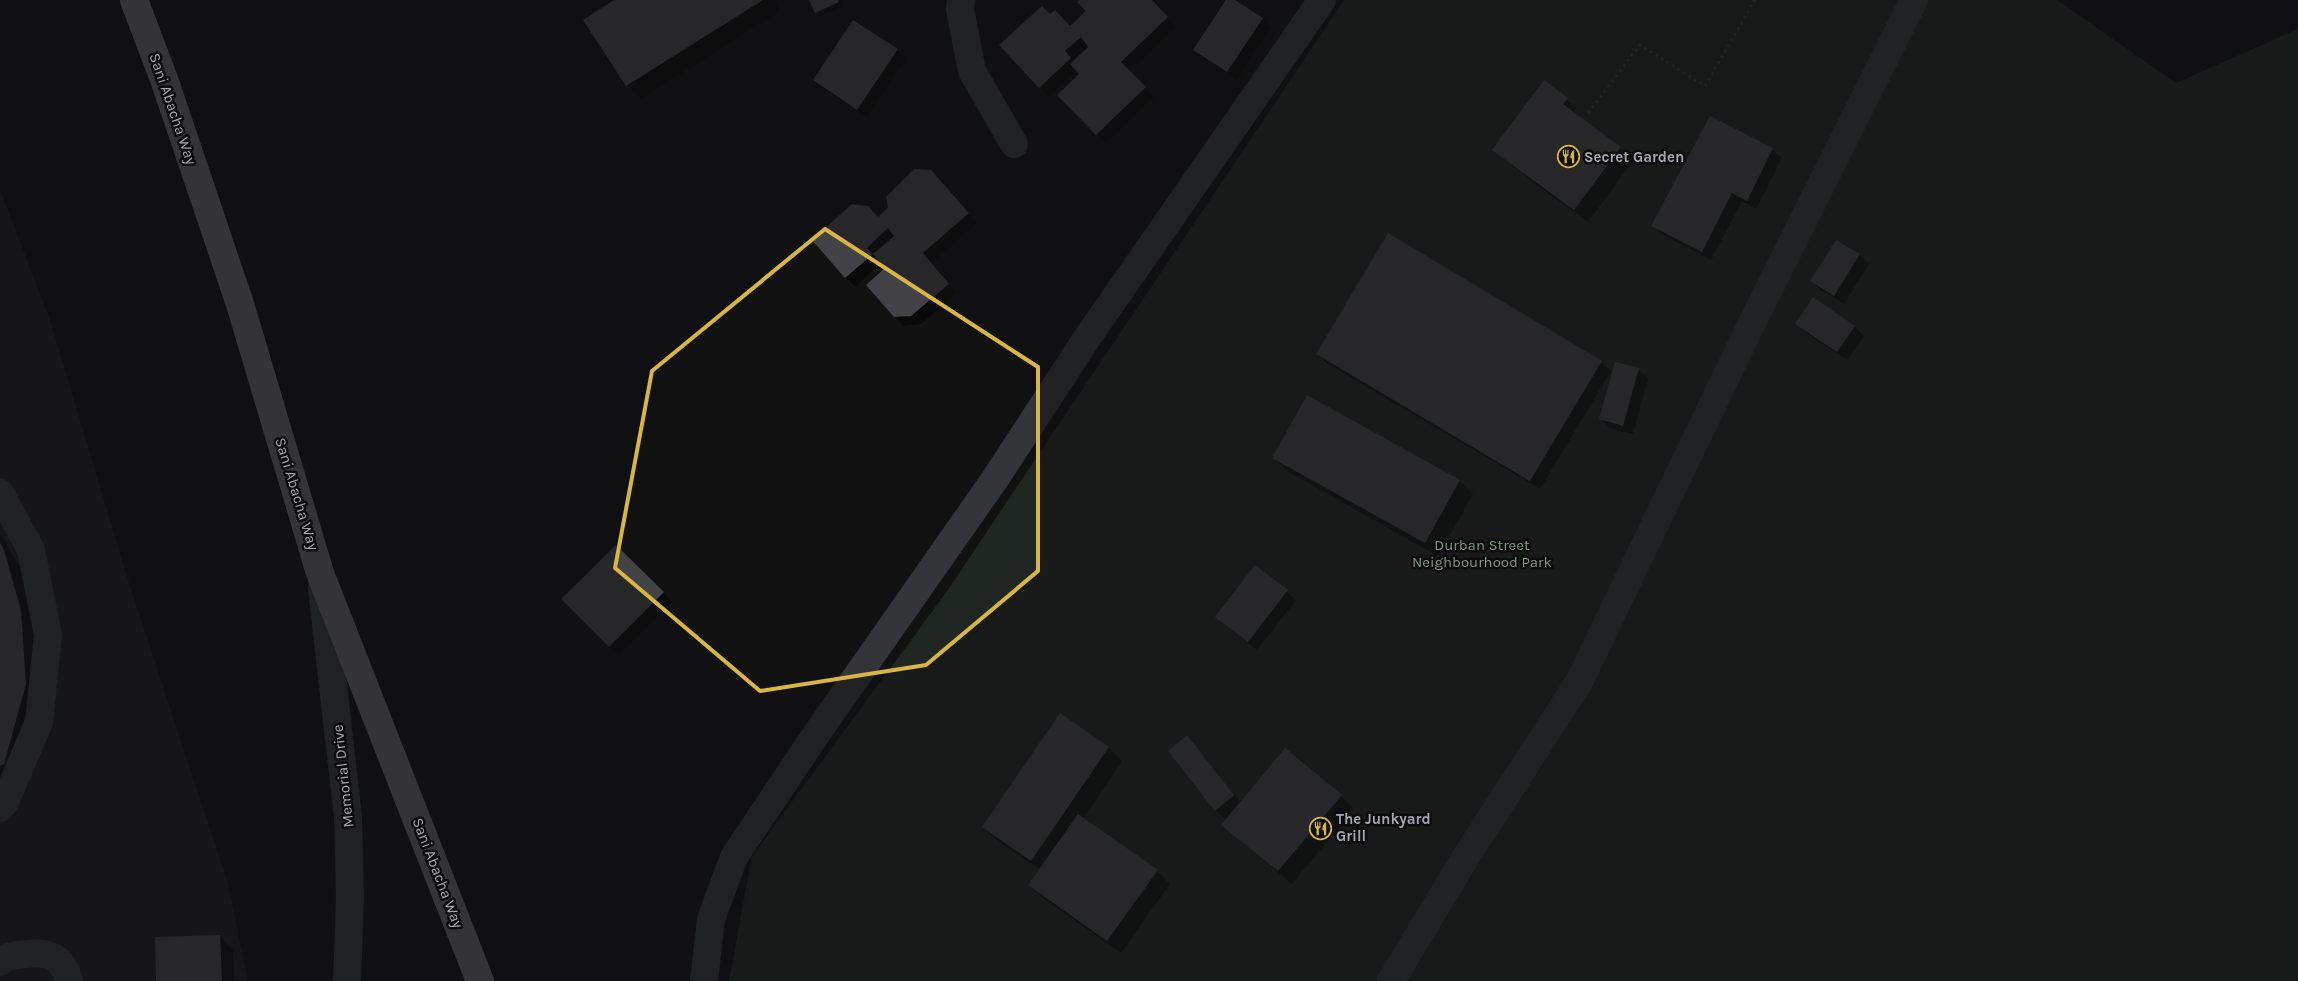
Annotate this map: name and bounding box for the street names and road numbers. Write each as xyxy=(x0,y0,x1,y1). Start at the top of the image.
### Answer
street label: Sani Abacha Way xyxy=(145,51,201,167)
street label: Sani Abacha Way xyxy=(271,435,323,553)
street label: Memorial Drive xyxy=(329,724,357,828)
street label: Sani Abacha Way xyxy=(409,815,467,931)

